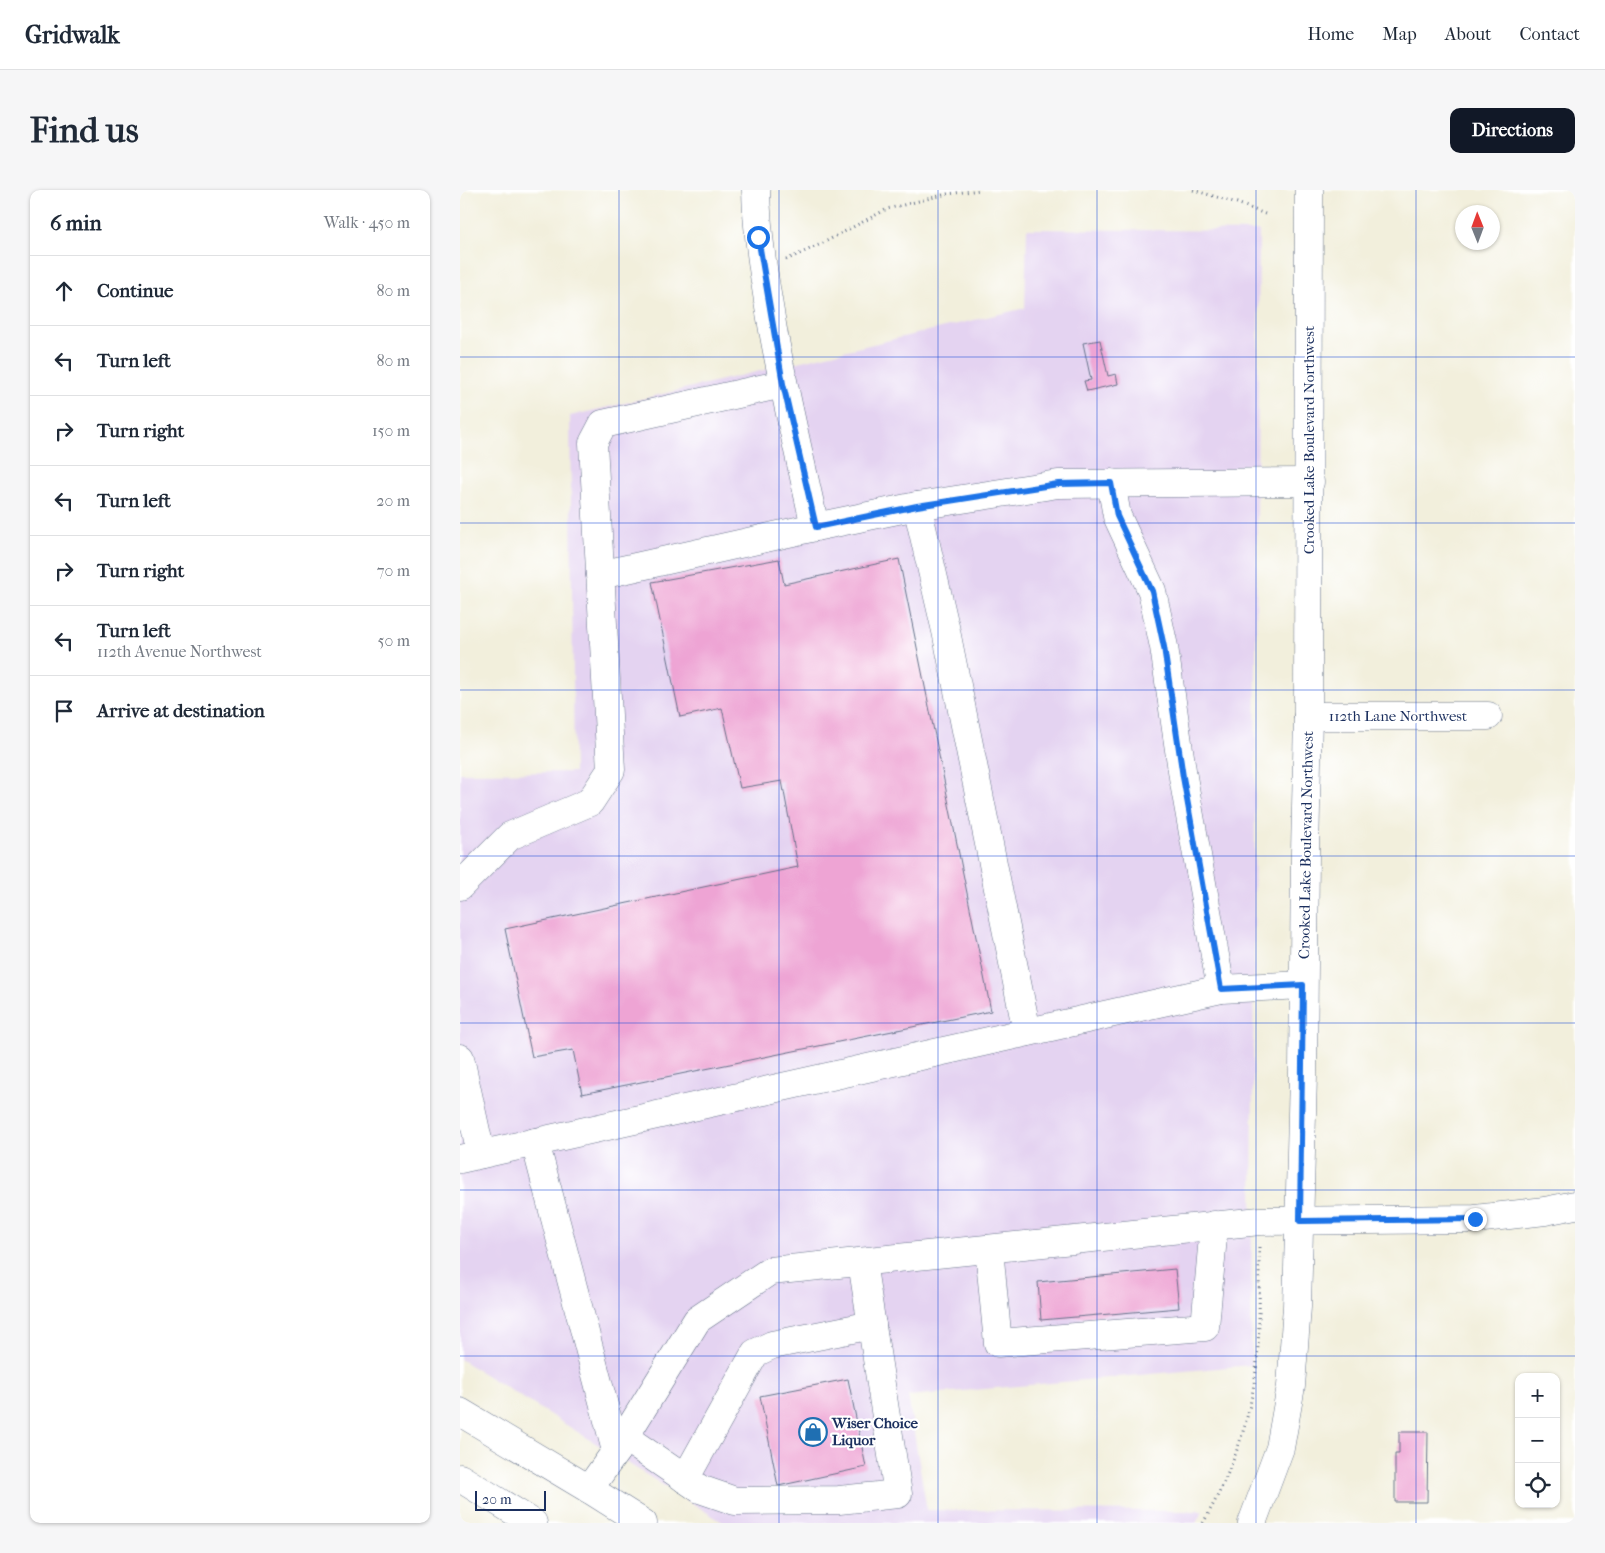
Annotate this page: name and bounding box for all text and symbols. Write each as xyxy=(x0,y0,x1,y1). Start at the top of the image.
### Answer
text: Gridwalk xyxy=(25,21,120,49)
text: Home xyxy=(1307,24,1354,45)
text: Map xyxy=(1382,24,1417,45)
text: About xyxy=(1445,24,1491,45)
text: Contact xyxy=(1519,24,1580,45)
button: Directions xyxy=(1450,108,1575,153)
text: Find us xyxy=(30,110,139,151)
north arrow xyxy=(1455,205,1500,250)
text: 6 min xyxy=(50,211,102,235)
text: Walk · 450 m xyxy=(324,213,410,232)
route start xyxy=(747,226,770,249)
icon: ahead xyxy=(50,277,78,305)
text: Continue xyxy=(97,280,173,302)
text: 80 m xyxy=(376,281,410,300)
street label: Crooked Lake Boulevard Northwest xyxy=(1300,325,1318,554)
icon: left xyxy=(50,347,78,375)
text: Turn left xyxy=(97,350,171,372)
text: 80 m xyxy=(376,351,410,370)
icon: right xyxy=(50,417,78,445)
text: Turn right xyxy=(97,420,184,442)
text: 150 m xyxy=(372,421,410,440)
icon: left xyxy=(50,487,78,515)
text: Turn left xyxy=(97,490,171,512)
text: 20 m xyxy=(376,491,410,510)
icon: right xyxy=(50,557,78,585)
text: Turn right xyxy=(97,560,184,582)
text: 70 m xyxy=(377,561,410,580)
text: Turn left xyxy=(97,620,171,642)
icon: left xyxy=(50,627,78,655)
text: 50 m xyxy=(378,631,410,650)
text: 112th Avenue Northwest xyxy=(97,642,262,661)
icon: arrive xyxy=(50,697,78,725)
text: Arrive at destination xyxy=(97,700,265,722)
street label: 112th Lane Northwest xyxy=(1329,707,1468,725)
street label: Crooked Lake Boulevard Northwest xyxy=(1295,730,1317,959)
route end xyxy=(1464,1208,1487,1231)
map controls xyxy=(1515,1373,1560,1508)
button: + xyxy=(1515,1373,1560,1418)
place label: Wiser Choice Liquor xyxy=(831,1414,919,1449)
shop icon: Wiser Choice Liquor xyxy=(798,1417,828,1447)
button: − xyxy=(1515,1418,1560,1463)
button: locate xyxy=(1515,1463,1560,1508)
scale bar xyxy=(475,1488,546,1511)
text: 20 m xyxy=(482,1491,512,1508)

